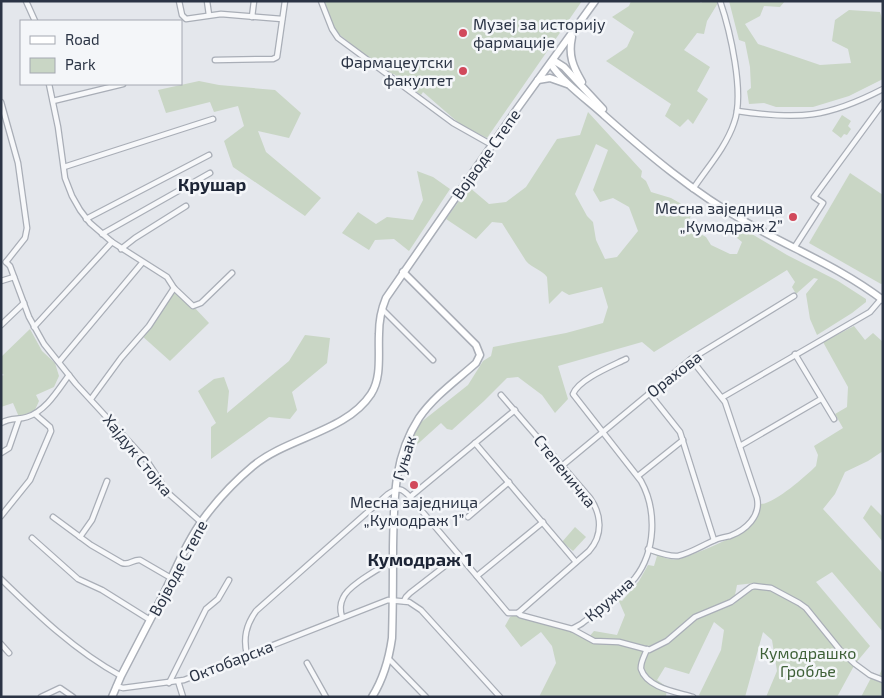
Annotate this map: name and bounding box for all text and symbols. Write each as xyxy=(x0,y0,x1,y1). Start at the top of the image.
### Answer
place label: Музеј за историју фармације xyxy=(473,14,606,52)
legend xyxy=(20,20,182,85)
marker: Музеј за историју фармације xyxy=(457,27,469,39)
text: Road xyxy=(65,30,100,48)
place label: Фармацеутски факултет xyxy=(341,52,453,90)
text: Park xyxy=(65,55,96,73)
marker: Фармацеутски факултет xyxy=(457,65,469,77)
street label: Војводе Степе xyxy=(447,105,525,203)
district label: Крушар xyxy=(178,173,246,195)
place label: Месна заједница „Кумодраж 2” xyxy=(655,198,783,236)
marker: Месна заједница „Кумодраж 2” xyxy=(787,211,799,223)
street label: Орахова xyxy=(643,346,705,401)
street label: Хајдук Стојка xyxy=(99,410,177,500)
street label: Степеничка xyxy=(530,431,600,511)
street label: Гуњак xyxy=(388,433,420,483)
marker: Месна заједница „Кумодраж 1” xyxy=(408,479,420,491)
place label: Месна заједница „Кумодраж 1” xyxy=(350,492,478,530)
street label: Војводе Степе xyxy=(144,517,212,619)
district label: Кумодраж 1 xyxy=(367,548,473,570)
street label: Кружна xyxy=(580,572,638,626)
street label: Октобарска xyxy=(186,636,276,685)
park label: Кумодрашко Гробље xyxy=(760,643,856,680)

